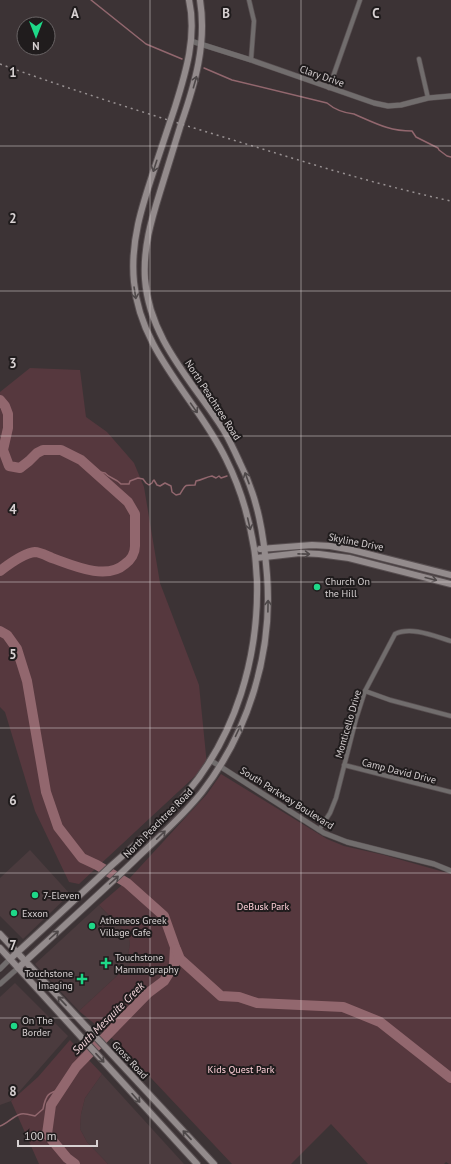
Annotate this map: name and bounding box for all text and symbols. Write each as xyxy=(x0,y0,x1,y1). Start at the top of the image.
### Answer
text: A xyxy=(71,5,79,22)
text: B xyxy=(222,5,230,22)
text: C xyxy=(372,5,380,22)
north arrow xyxy=(16,16,56,56)
text: N xyxy=(32,39,40,53)
street label: Clary Drive xyxy=(298,62,346,90)
text: 1 xyxy=(9,64,17,81)
one-way arrow xyxy=(192,76,199,89)
one-way arrow xyxy=(151,160,158,173)
text: 2 xyxy=(9,210,17,227)
one-way arrow xyxy=(131,286,139,299)
text: 3 xyxy=(9,355,17,372)
street label: North Peachtree Road xyxy=(182,357,244,443)
one-way arrow xyxy=(190,402,198,413)
one-way arrow xyxy=(243,473,251,485)
text: 4 xyxy=(9,501,17,518)
one-way arrow xyxy=(246,517,254,530)
street label: Skyline Drive xyxy=(327,530,385,554)
one-way arrow xyxy=(297,550,310,557)
place label: Church On the Hill xyxy=(325,575,370,600)
one-way arrow xyxy=(425,576,438,584)
marker: Church On the Hill xyxy=(312,582,322,592)
one-way arrow xyxy=(264,600,272,613)
text: 5 xyxy=(9,646,17,663)
street label: Monticello Drive xyxy=(332,688,364,760)
one-way arrow xyxy=(235,726,242,738)
street label: Camp David Drive xyxy=(360,755,438,787)
street label: South Parkway Boulevard xyxy=(238,764,336,832)
street label: North Peachtree Road xyxy=(120,785,196,861)
text: 6 xyxy=(9,792,17,809)
one-way arrow xyxy=(156,830,166,840)
one-way arrow xyxy=(109,875,119,885)
place label: 7-Eleven xyxy=(43,889,80,902)
marker: 7-Eleven xyxy=(30,890,40,900)
park label: DeBusk Park xyxy=(237,900,290,913)
place label: Exxon xyxy=(22,907,48,920)
marker: Exxon xyxy=(9,908,19,918)
place label: Atheneos Greek Village Cafe xyxy=(99,914,167,939)
marker: Atheneos Greek Village Cafe xyxy=(87,921,97,931)
one-way arrow xyxy=(49,930,59,940)
text: 7 xyxy=(9,937,17,954)
place label: Touchstone Mammography xyxy=(115,951,179,976)
marker: Touchstone Mammography xyxy=(100,957,112,969)
place label: Touchstone Imaging xyxy=(25,967,73,992)
marker: Touchstone Imaging xyxy=(76,973,88,985)
water label: South Mesquite Creek xyxy=(69,978,148,1057)
one-way arrow xyxy=(58,996,67,1006)
place label: On The Border xyxy=(22,1014,53,1039)
marker: On The Border xyxy=(9,1021,19,1031)
street label: Gross Road xyxy=(109,1038,151,1082)
one-way arrow xyxy=(95,1052,104,1063)
park label: Kids Quest Park xyxy=(207,1063,275,1076)
text: 8 xyxy=(9,1083,17,1100)
one-way arrow xyxy=(131,1092,140,1102)
scale bar xyxy=(18,1122,97,1148)
text: 100 m xyxy=(24,1128,57,1143)
one-way arrow xyxy=(183,1131,192,1141)

